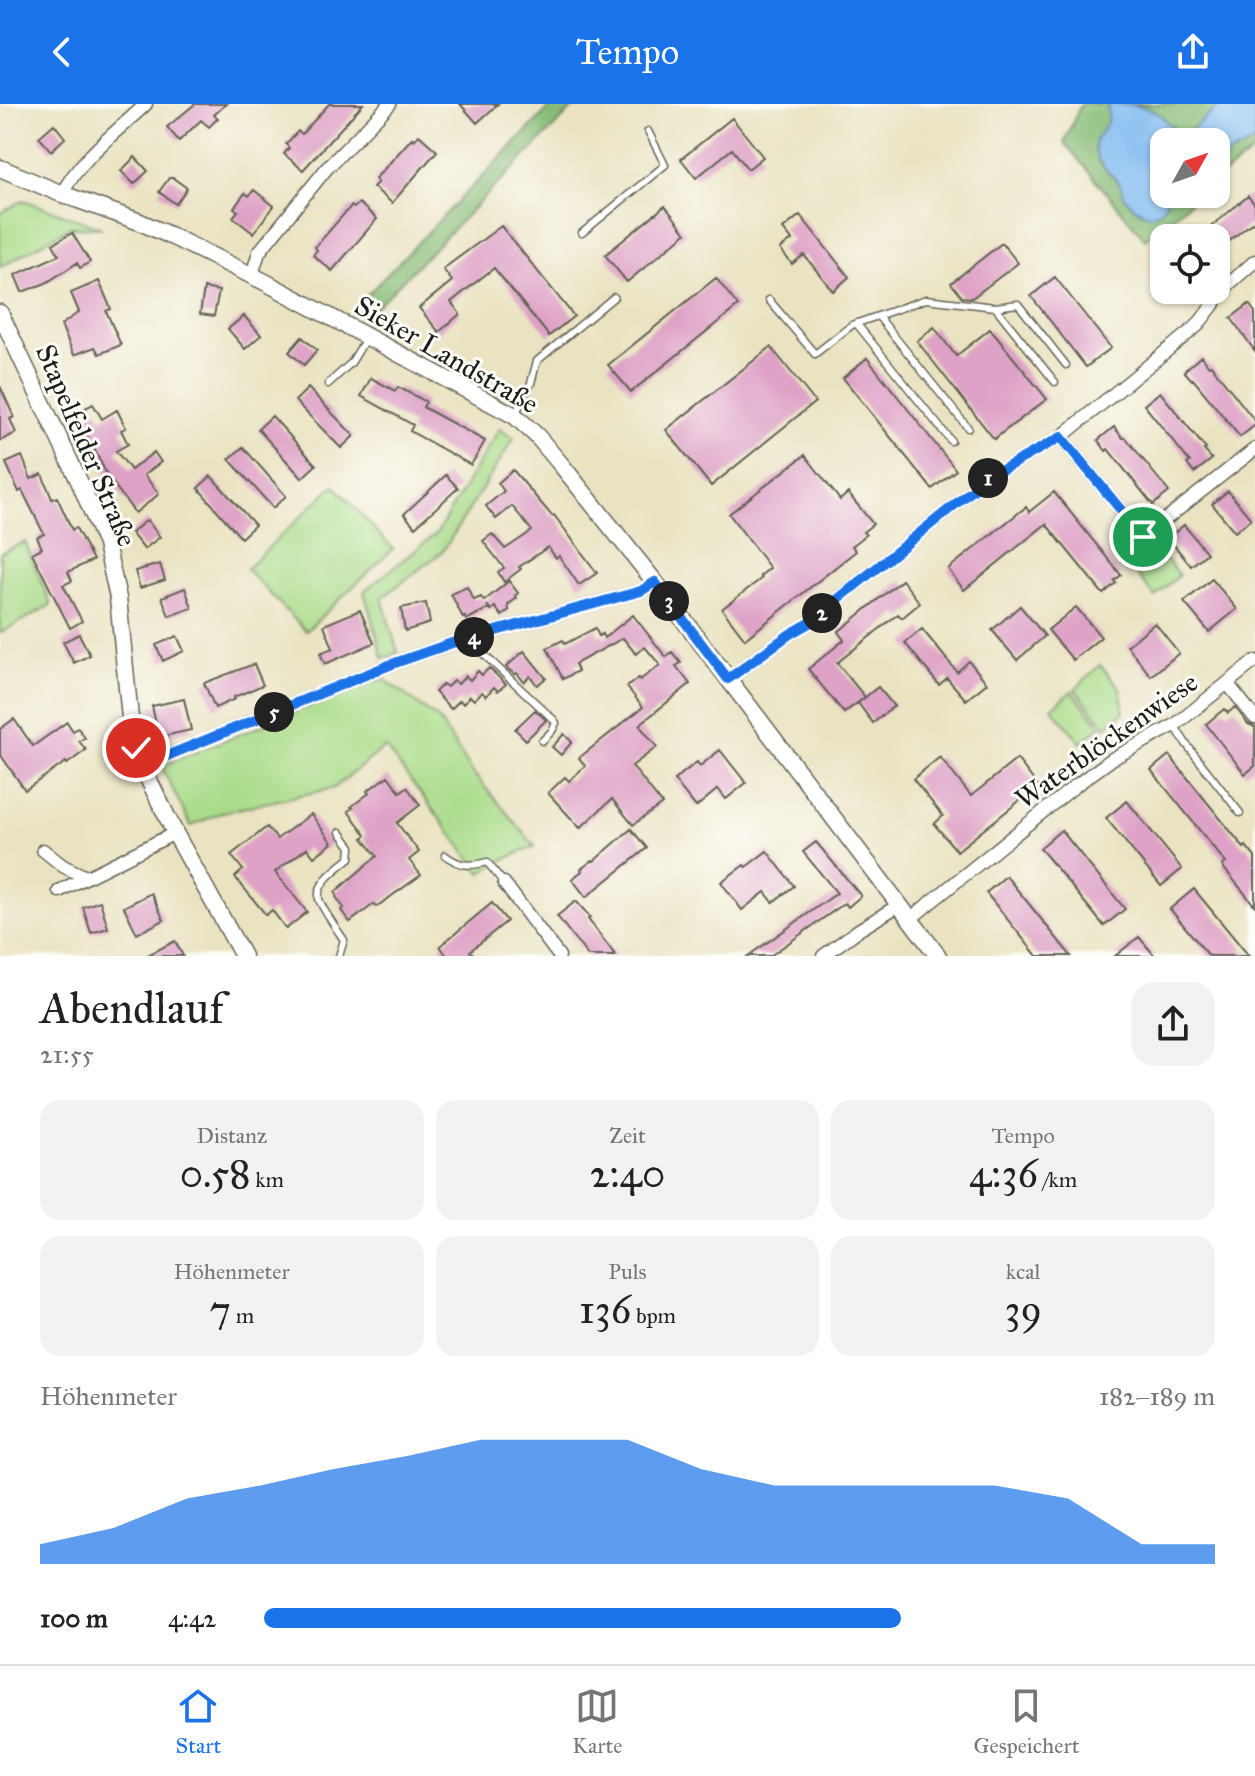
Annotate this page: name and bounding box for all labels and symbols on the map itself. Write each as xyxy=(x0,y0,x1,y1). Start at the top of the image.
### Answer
north arrow xyxy=(1150,128,1230,208)
street label: Sieker Landstraße xyxy=(349,288,545,421)
street label: Stapelfelder Straße xyxy=(28,339,145,552)
pin: 1 xyxy=(968,458,1008,498)
pin xyxy=(1109,503,1177,571)
pin: 3 xyxy=(649,581,689,621)
pin: 2 xyxy=(802,593,842,633)
pin: 4 xyxy=(454,617,494,657)
street label: Waterblöckenwiese xyxy=(1008,664,1204,816)
pin: 5 xyxy=(254,692,294,732)
pin xyxy=(102,714,170,782)

